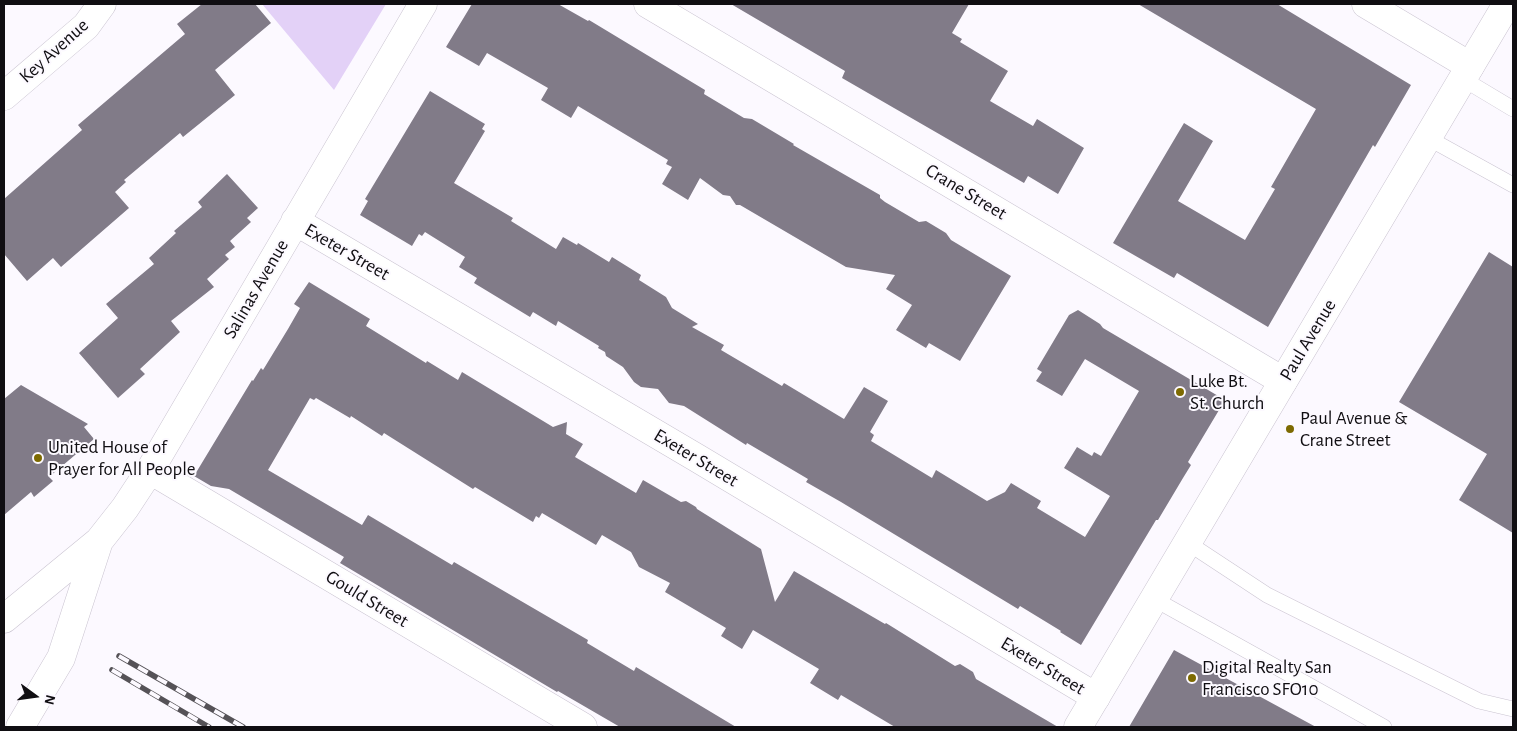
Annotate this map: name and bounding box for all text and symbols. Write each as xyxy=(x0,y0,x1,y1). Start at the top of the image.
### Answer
street label: Key Avenue xyxy=(15,14,93,88)
street label: Crane Street xyxy=(921,159,1011,225)
street label: Exeter Street xyxy=(300,219,394,285)
street label: Salinas Avenue xyxy=(218,235,294,343)
street label: Paul Avenue xyxy=(1275,295,1341,385)
place label: Luke Bt. St. Church xyxy=(1190,370,1264,414)
marker: Luke Bt. St. Church xyxy=(1174,386,1186,398)
place label: Paul Avenue & Crane Street xyxy=(1300,407,1407,451)
marker: Paul Avenue & Crane Street xyxy=(1284,423,1296,435)
street label: Exeter Street xyxy=(650,424,742,492)
place label: United House of Prayer for All People xyxy=(48,436,196,480)
marker: United House of Prayer for All People xyxy=(32,452,44,464)
street label: Gould Street xyxy=(322,565,412,633)
street label: Exeter Street xyxy=(997,632,1089,700)
place label: Digital Realty San Francisco SFO10 xyxy=(1202,656,1332,700)
north arrow xyxy=(10,671,60,721)
marker: Digital Realty San Francisco SFO10 xyxy=(1186,672,1198,684)
text: N xyxy=(42,693,58,706)

